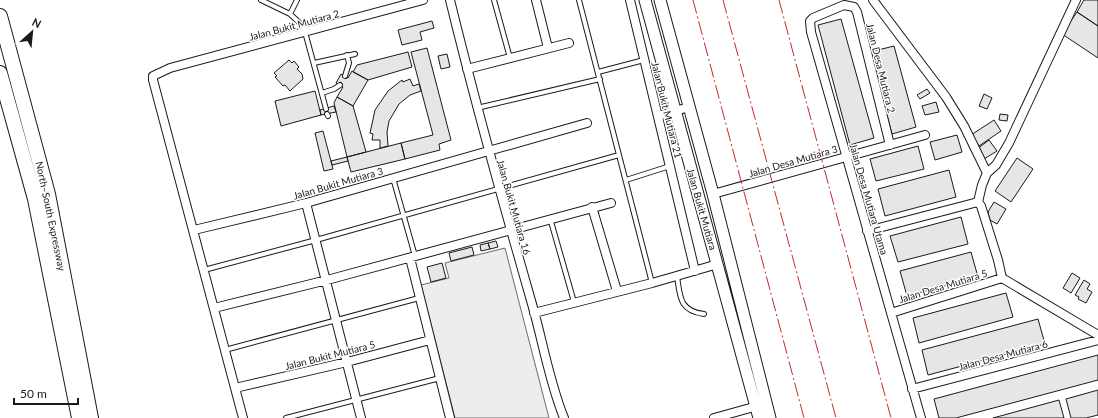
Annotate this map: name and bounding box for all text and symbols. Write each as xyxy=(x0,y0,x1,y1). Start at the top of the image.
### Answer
street label: Jalan Bukit Mutiara 2 xyxy=(248,7,341,43)
north arrow xyxy=(12,12,52,52)
text: N xyxy=(30,15,43,30)
street label: Jalan Desa Mutiara 2 xyxy=(864,22,898,114)
street label: Jalan Bukit Mutiara 21 xyxy=(649,61,685,159)
street label: Jalan Desa Mutiara Utama xyxy=(847,142,891,256)
street label: Jalan Desa Mutiara 3 xyxy=(747,143,839,179)
street label: Jalan Bukit Mutiara 16 xyxy=(495,158,533,256)
street label: North–South Expressway xyxy=(34,160,69,273)
street label: Jalan Bukit Mutiara 3 xyxy=(292,164,384,202)
street label: Jalan Bukit Mutiara xyxy=(685,167,719,251)
street label: Jalan Desa Mutiara 5 xyxy=(897,267,989,305)
street label: Jalan Desa Mutiara 6 xyxy=(957,337,1049,373)
street label: Jalan Bukit Mutiara 5 xyxy=(284,338,377,372)
scale bar xyxy=(14,380,78,406)
text: 50 m xyxy=(20,386,47,401)

